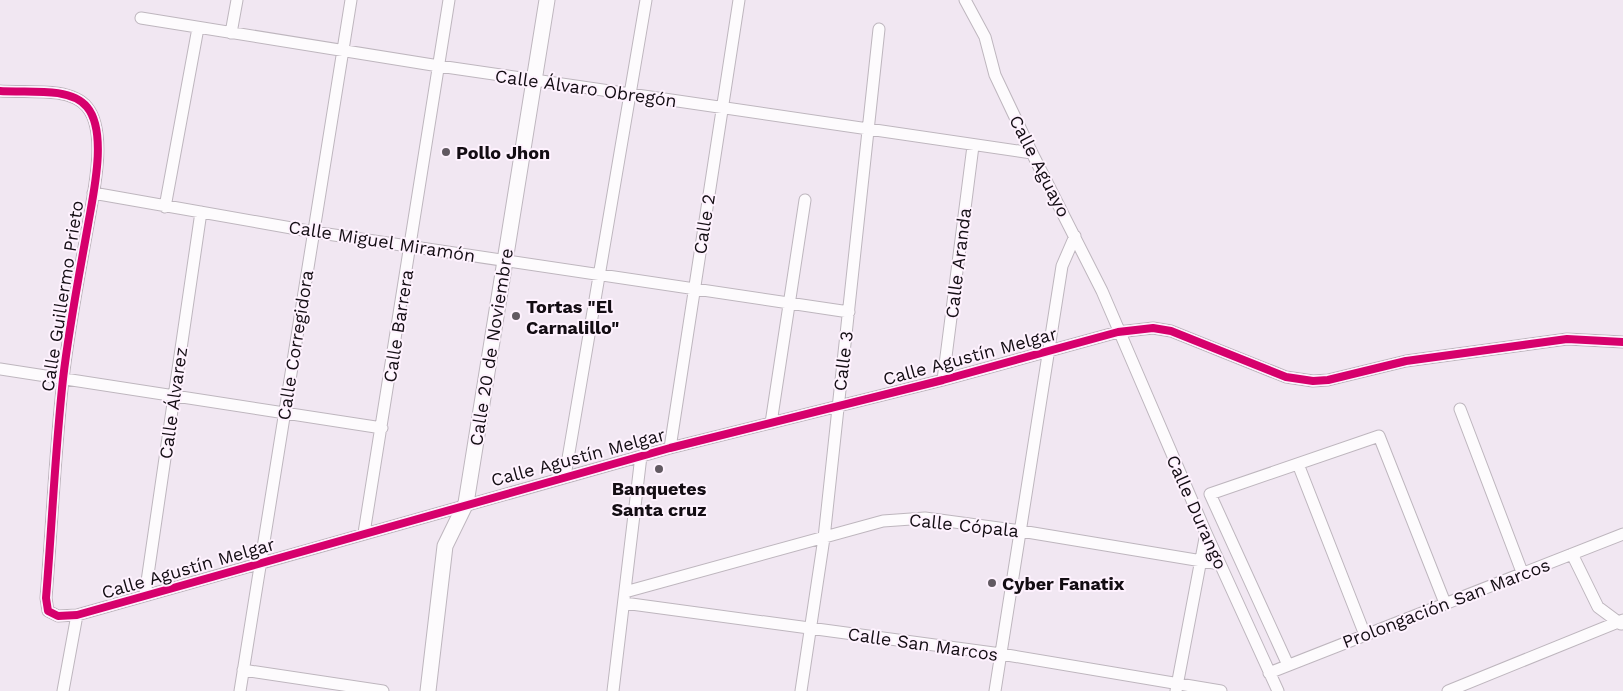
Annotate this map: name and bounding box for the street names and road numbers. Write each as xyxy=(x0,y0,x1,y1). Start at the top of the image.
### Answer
street label: Calle Álvaro Obregón xyxy=(494,65,678,111)
street label: Calle Aguayo xyxy=(1005,111,1075,221)
street label: Calle 2 xyxy=(689,192,719,256)
street label: Calle Guillermo Prieto xyxy=(37,199,87,393)
street label: Calle Aranda xyxy=(941,207,975,319)
street label: Calle Miguel Miramón xyxy=(287,216,477,266)
street label: Calle 20 de Noviembre xyxy=(465,247,517,447)
street label: Calle Corregidora xyxy=(273,268,317,422)
street label: Calle Barrera xyxy=(379,268,417,384)
street label: Calle Agustín Melgar xyxy=(881,323,1059,389)
street label: Calle 3 xyxy=(829,330,857,392)
street label: Calle Álvarez xyxy=(155,346,191,460)
street label: Calle Agustín Melgar xyxy=(489,424,667,490)
street label: Calle Durango xyxy=(1162,452,1232,572)
street label: Calle Cópala xyxy=(908,509,1020,541)
street label: Calle Agustín Melgar xyxy=(99,533,277,603)
street label: Prolongación San Marcos xyxy=(1339,554,1553,652)
street label: Calle San Marcos xyxy=(846,623,1000,665)

